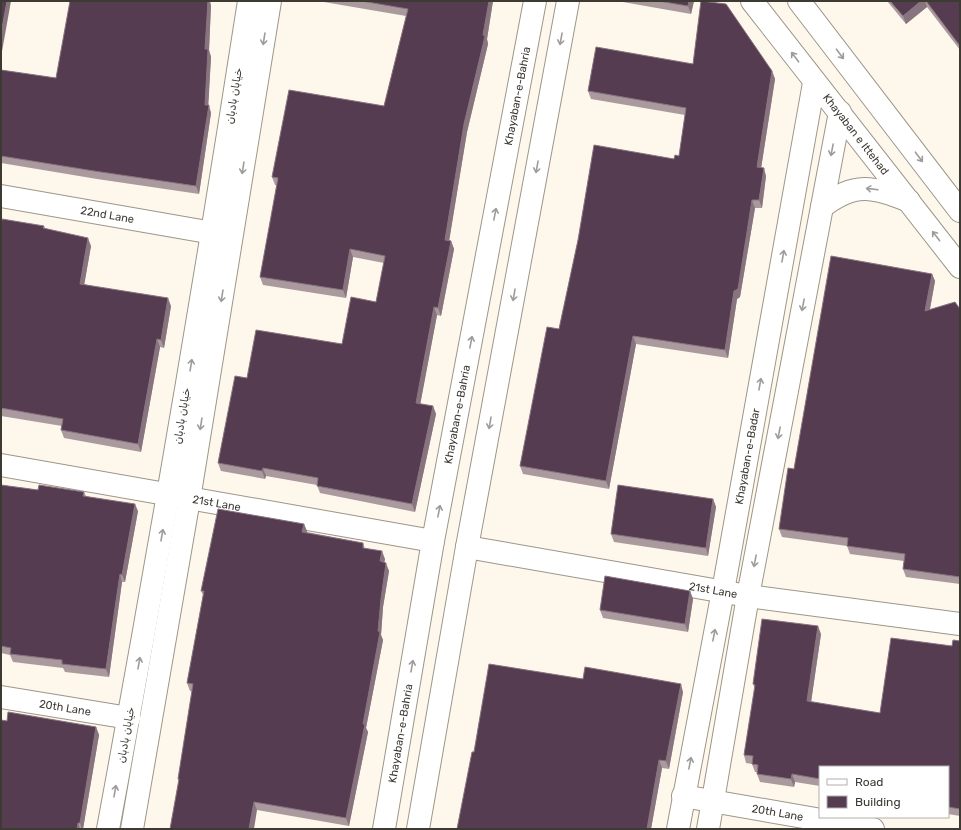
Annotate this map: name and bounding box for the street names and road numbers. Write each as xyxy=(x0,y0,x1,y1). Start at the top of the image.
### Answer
street label: Khayaban-e-Bahria xyxy=(501,45,533,147)
street label: خیابان بادبان xyxy=(223,67,245,125)
street label: Khayaban e Ittehad xyxy=(820,91,892,177)
street label: 22nd Lane xyxy=(80,204,135,226)
street label: Khayaban-e-Bahria xyxy=(441,364,473,465)
street label: خیابان بادبان xyxy=(171,387,193,445)
street label: Khayaban-e-Badar xyxy=(732,406,762,506)
street label: 21st Lane xyxy=(191,492,242,514)
street label: 21st Lane xyxy=(688,579,739,601)
street label: Khayaban-e-Bahria xyxy=(385,683,415,784)
street label: 20th Lane xyxy=(38,697,92,718)
street label: خیابان بادبان xyxy=(115,706,137,764)
street label: 20th Lane xyxy=(751,802,804,823)

